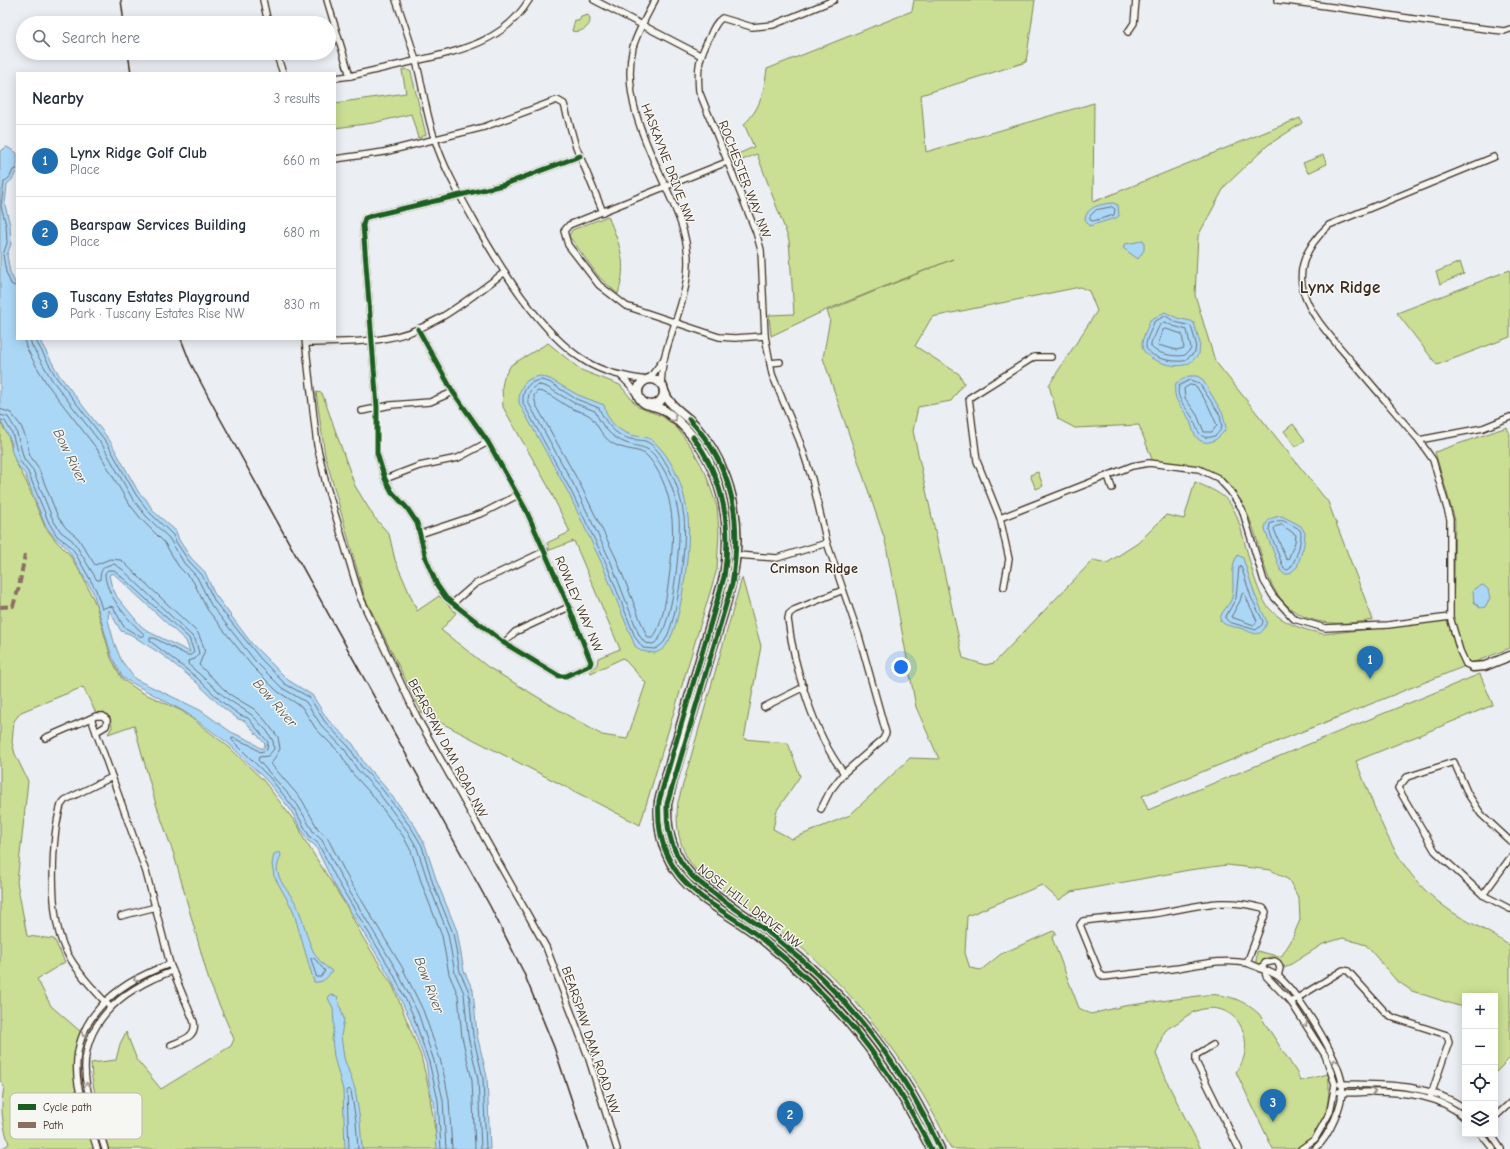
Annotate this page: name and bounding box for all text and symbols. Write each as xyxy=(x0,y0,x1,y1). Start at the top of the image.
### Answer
search box xyxy=(16,16,336,60)
icon: search xyxy=(30,27,52,49)
text: Search here xyxy=(62,29,140,47)
text: Nearby xyxy=(32,89,83,108)
text: 3 results xyxy=(274,91,320,106)
street label: HASKAYNE DRIVE NW xyxy=(638,101,698,225)
street label: ROCHESTER WAY NW xyxy=(716,118,775,240)
text: Lynx Ridge Golf Club xyxy=(70,144,207,162)
text: 1 xyxy=(42,153,48,168)
text: 660 m xyxy=(283,153,320,168)
text: Place xyxy=(70,162,100,177)
text: Bearspaw Services Building xyxy=(70,216,246,234)
text: 2 xyxy=(42,225,48,240)
text: 680 m xyxy=(283,225,320,240)
text: Place xyxy=(70,234,100,249)
district label: Lynx Ridge xyxy=(1300,278,1380,297)
text: Tuscany Estates Playground xyxy=(70,288,250,306)
text: 3 xyxy=(42,297,48,312)
text: 830 m xyxy=(284,297,320,312)
text: Park · Tuscany Estates Rise NW xyxy=(70,306,245,321)
one-way arrow xyxy=(670,414,677,421)
water label: Bow River xyxy=(49,426,91,488)
street label: ROWLEY WAY NW xyxy=(552,554,606,655)
district label: Crimson Ridge xyxy=(770,560,858,577)
pin: 1 xyxy=(1357,646,1383,679)
your location xyxy=(891,657,911,677)
water label: Bow River xyxy=(249,675,302,732)
street label: BEARSPAW DAM ROAD NW xyxy=(405,676,491,820)
street label: NOSE HILL DRIVE NW xyxy=(695,861,806,952)
water label: Bow River xyxy=(410,954,448,1017)
street label: BEARSPAW DAM ROAD NW xyxy=(559,964,624,1116)
one-way arrow xyxy=(132,975,140,982)
map controls xyxy=(1462,993,1498,1137)
button: + xyxy=(1462,993,1498,1029)
one-way arrow xyxy=(1300,1020,1308,1027)
button: − xyxy=(1462,1029,1498,1065)
one-way arrow xyxy=(80,1030,88,1037)
one-way arrow xyxy=(1332,1059,1340,1066)
button: locate xyxy=(1462,1065,1498,1101)
one-way arrow xyxy=(83,1082,91,1088)
one-way arrow xyxy=(1370,1088,1376,1096)
pin: 3 xyxy=(1260,1089,1286,1122)
legend xyxy=(10,1093,142,1139)
text: Cycle path xyxy=(43,1101,92,1114)
pin: 2 xyxy=(777,1101,803,1134)
button: layers xyxy=(1462,1101,1498,1137)
text: Path xyxy=(43,1119,64,1132)

